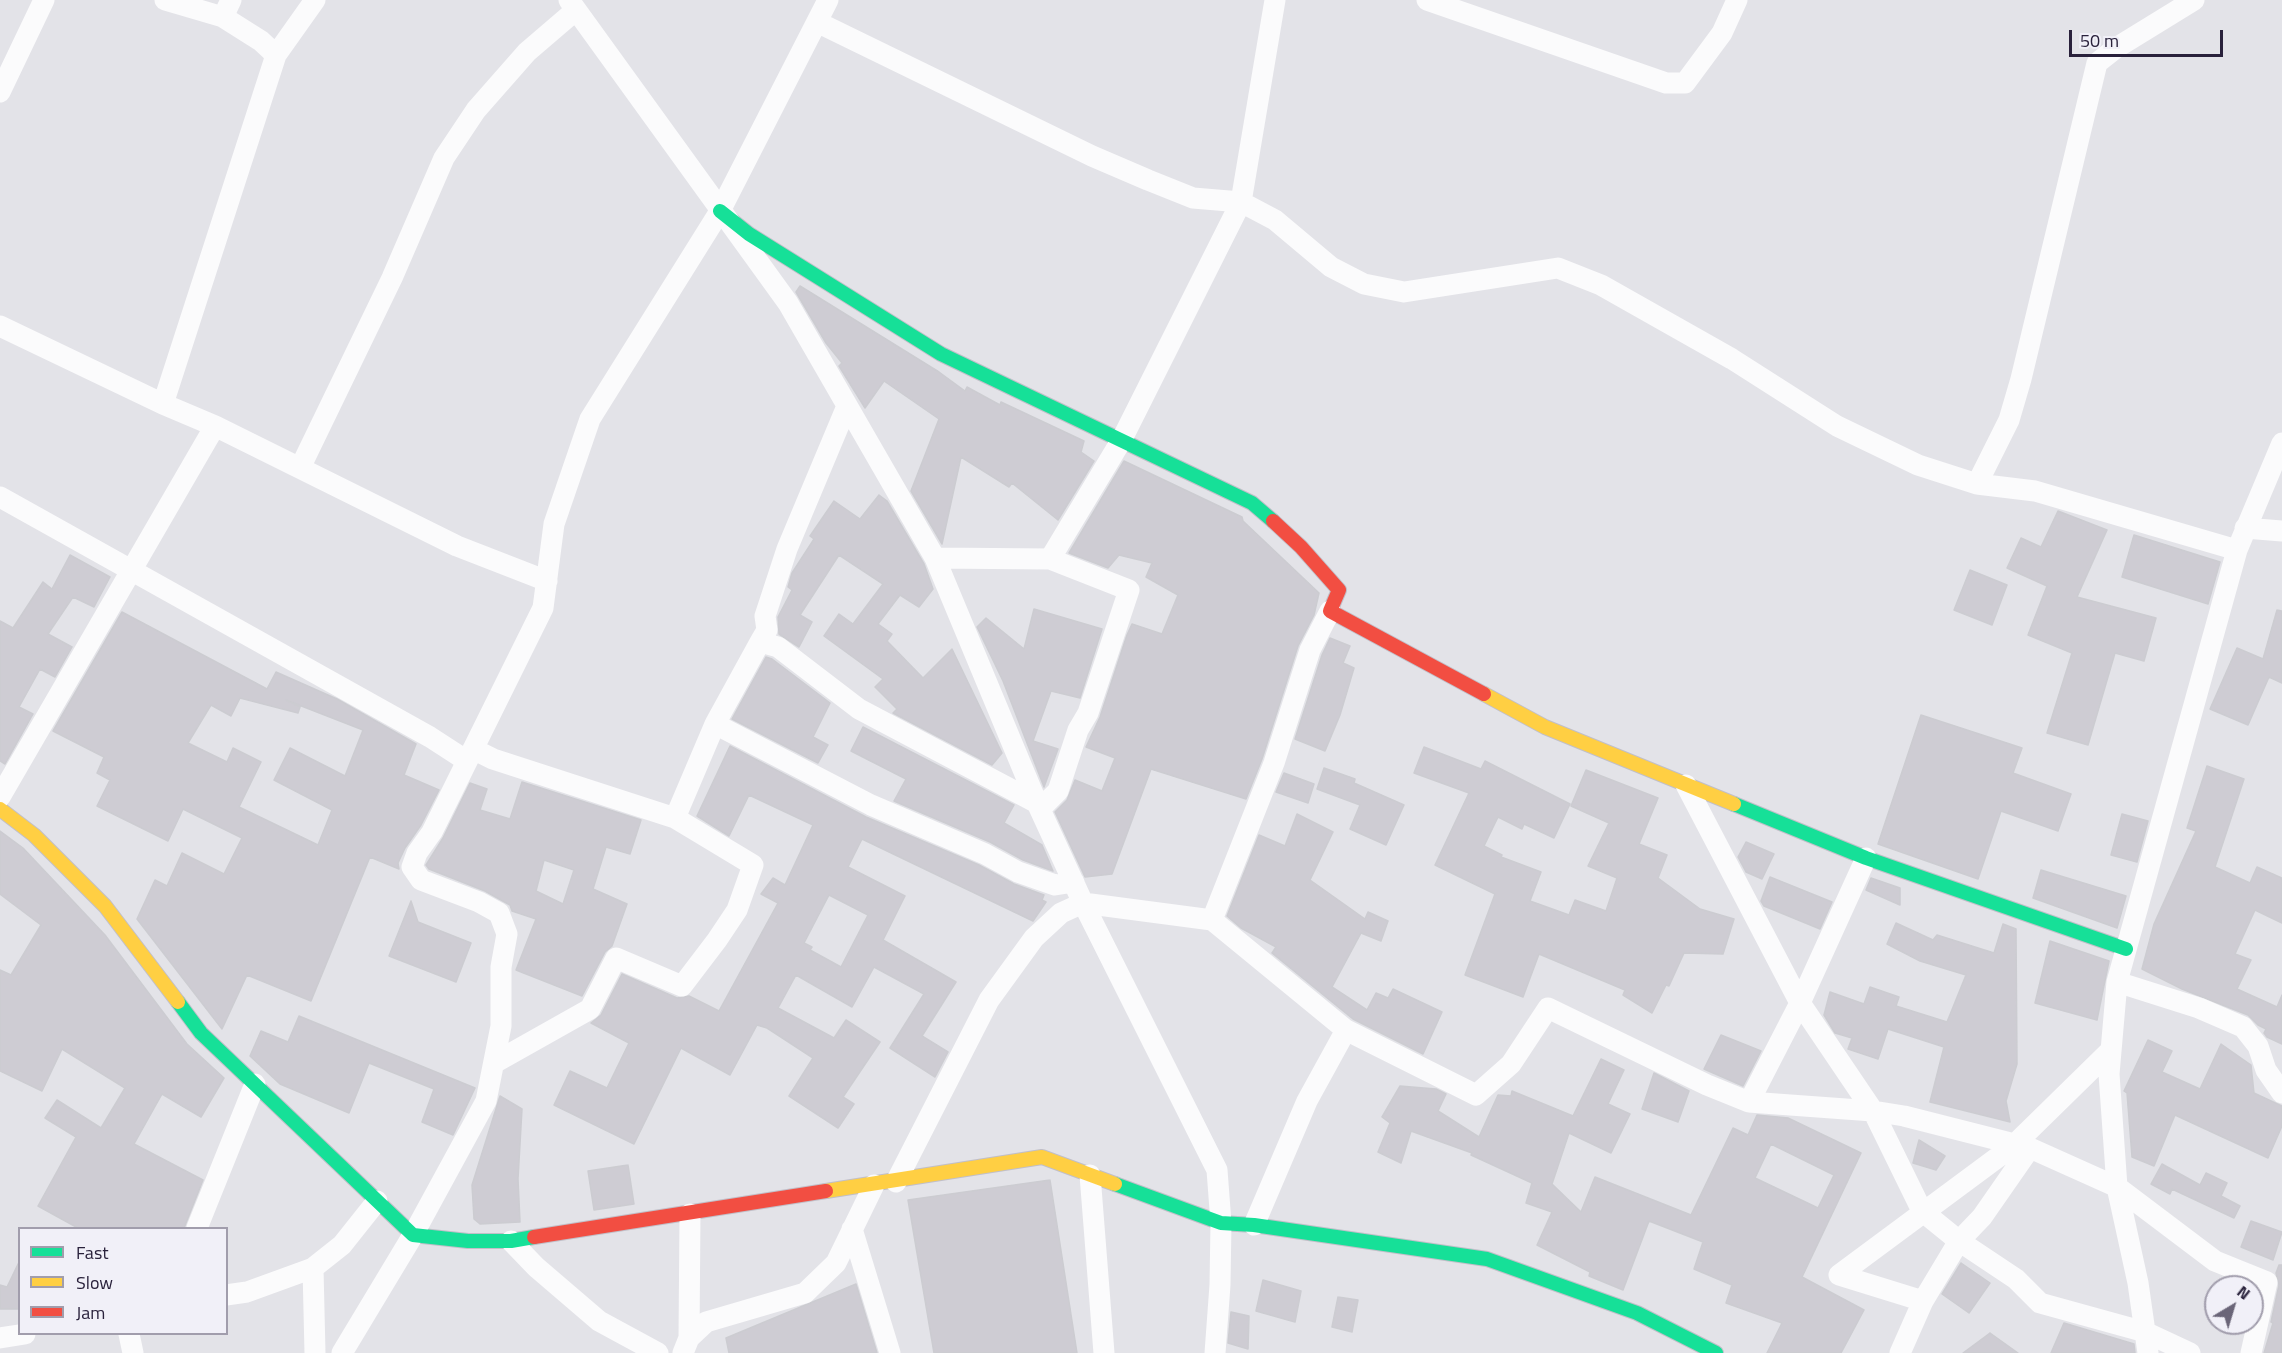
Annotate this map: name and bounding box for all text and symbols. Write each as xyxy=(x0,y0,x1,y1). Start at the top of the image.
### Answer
scale bar xyxy=(2072,18,2226,56)
text: 50 m xyxy=(2080,27,2119,54)
legend xyxy=(18,1227,228,1335)
text: Fast xyxy=(76,1239,109,1266)
text: Slow xyxy=(76,1269,113,1296)
north arrow xyxy=(2204,1275,2264,1335)
text: N xyxy=(2232,1280,2256,1305)
text: Jam xyxy=(76,1299,105,1326)

